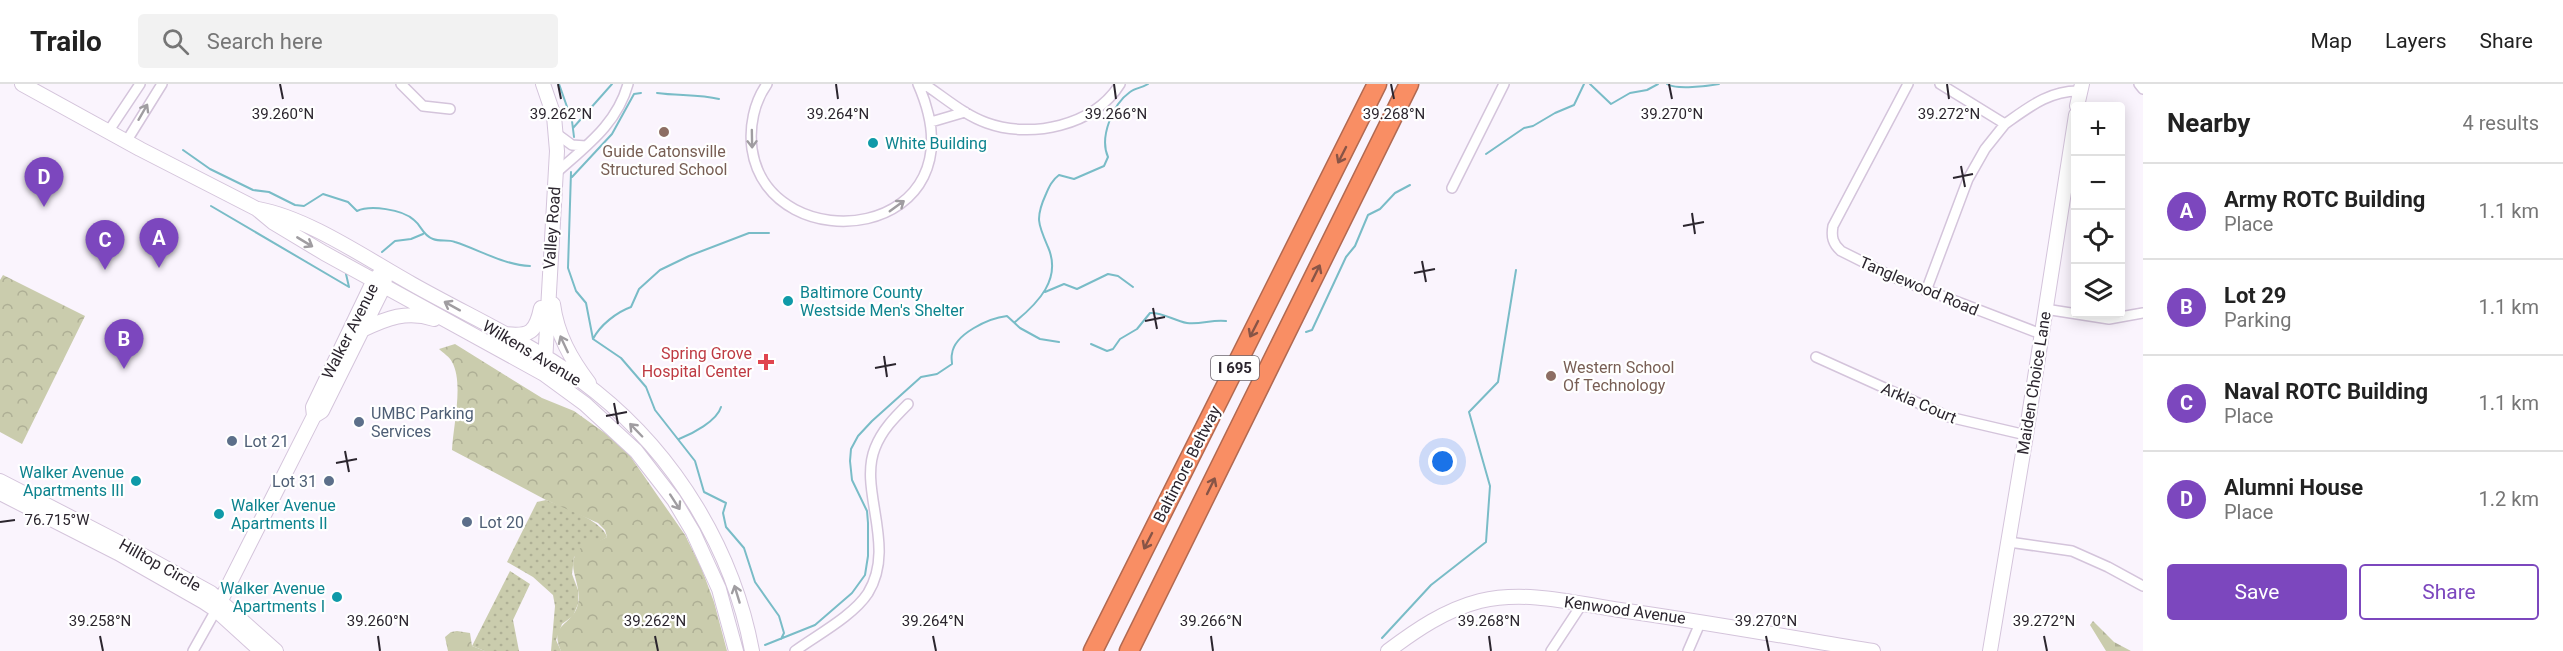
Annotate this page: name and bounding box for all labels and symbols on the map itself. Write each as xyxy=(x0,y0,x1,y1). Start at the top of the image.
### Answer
one-way arrow xyxy=(137,104,149,121)
text: 39.260°N xyxy=(252,105,314,123)
text: 39.262°N xyxy=(530,105,592,123)
text: 39.264°N xyxy=(807,105,869,123)
text: 39.266°N xyxy=(1085,105,1147,123)
text: 39.268°N xyxy=(1363,105,1425,123)
text: 39.270°N xyxy=(1641,105,1703,123)
text: 39.272°N xyxy=(1918,105,1980,123)
marker: Guide Catonsville Structured School xyxy=(657,125,671,139)
one-way arrow xyxy=(746,129,758,148)
place label: White Building xyxy=(885,134,987,153)
marker: White Building xyxy=(866,136,880,150)
place label: Guide Catonsville Structured School xyxy=(601,142,727,179)
one-way arrow xyxy=(1335,146,1347,164)
pin: D xyxy=(24,158,63,207)
street label: Valley Road xyxy=(540,186,564,270)
one-way arrow xyxy=(889,200,905,212)
pin: A xyxy=(140,218,178,268)
pin: C xyxy=(86,220,124,270)
one-way arrow xyxy=(296,236,313,248)
street label: Tanglewood Road xyxy=(1857,252,1981,320)
one-way arrow xyxy=(1311,265,1322,283)
street label: Walker Avenue xyxy=(318,280,382,382)
place label: Baltimore County Westside Men's Shelter xyxy=(800,283,965,320)
marker: Baltimore County Westside Men's Shelter xyxy=(781,294,795,308)
one-way arrow xyxy=(443,300,461,311)
street label: Maiden Choice Lane xyxy=(2013,310,2055,456)
street label: Wilkens Avenue xyxy=(479,316,585,390)
pin: B xyxy=(104,320,144,369)
one-way arrow xyxy=(1248,320,1260,338)
one-way arrow xyxy=(558,335,570,353)
place label: Spring Grove Hospital Center xyxy=(642,344,753,381)
marker: Spring Grove Hospital Center xyxy=(757,353,775,371)
road number: I 695 xyxy=(1211,356,1259,380)
place label: Western School Of Technology xyxy=(1563,358,1674,395)
marker: Western School Of Technology xyxy=(1544,369,1558,383)
street label: Arkla Court xyxy=(1878,379,1960,427)
street label: Baltimore Beltway xyxy=(1149,402,1225,525)
place label: UMBC Parking Services xyxy=(371,404,474,441)
marker: UMBC Parking Services xyxy=(352,415,366,429)
one-way arrow xyxy=(628,422,643,437)
place label: Lot 21 xyxy=(244,432,289,451)
marker: Lot 21 xyxy=(225,434,239,448)
your location xyxy=(1428,447,1457,476)
place label: Walker Avenue Apartments III xyxy=(19,463,124,500)
place label: Lot 31 xyxy=(272,472,317,491)
marker: Walker Avenue Apartments III xyxy=(129,474,143,488)
marker: Lot 31 xyxy=(322,474,336,488)
one-way arrow xyxy=(1206,477,1217,495)
one-way arrow xyxy=(669,493,681,510)
place label: Walker Avenue Apartments II xyxy=(231,496,336,533)
marker: Walker Avenue Apartments II xyxy=(212,507,226,521)
text: 76.715°W xyxy=(24,511,90,529)
place label: Lot 20 xyxy=(479,513,524,532)
marker: Lot 20 xyxy=(460,515,474,529)
one-way arrow xyxy=(1142,532,1154,550)
street label: Hilltop Circle xyxy=(116,535,204,595)
place label: Walker Avenue Apartments I xyxy=(220,579,325,616)
one-way arrow xyxy=(731,585,742,604)
marker: Walker Avenue Apartments I xyxy=(330,590,344,604)
street label: Kenwood Avenue xyxy=(1563,592,1687,628)
text: 39.258°N xyxy=(69,612,131,630)
text: 39.260°N xyxy=(347,612,409,630)
text: 39.262°N xyxy=(624,612,686,630)
text: 39.264°N xyxy=(902,612,964,630)
text: 39.266°N xyxy=(1180,612,1242,630)
text: 39.268°N xyxy=(1458,612,1520,630)
text: 39.270°N xyxy=(1735,612,1797,630)
text: 39.272°N xyxy=(2013,612,2075,630)

